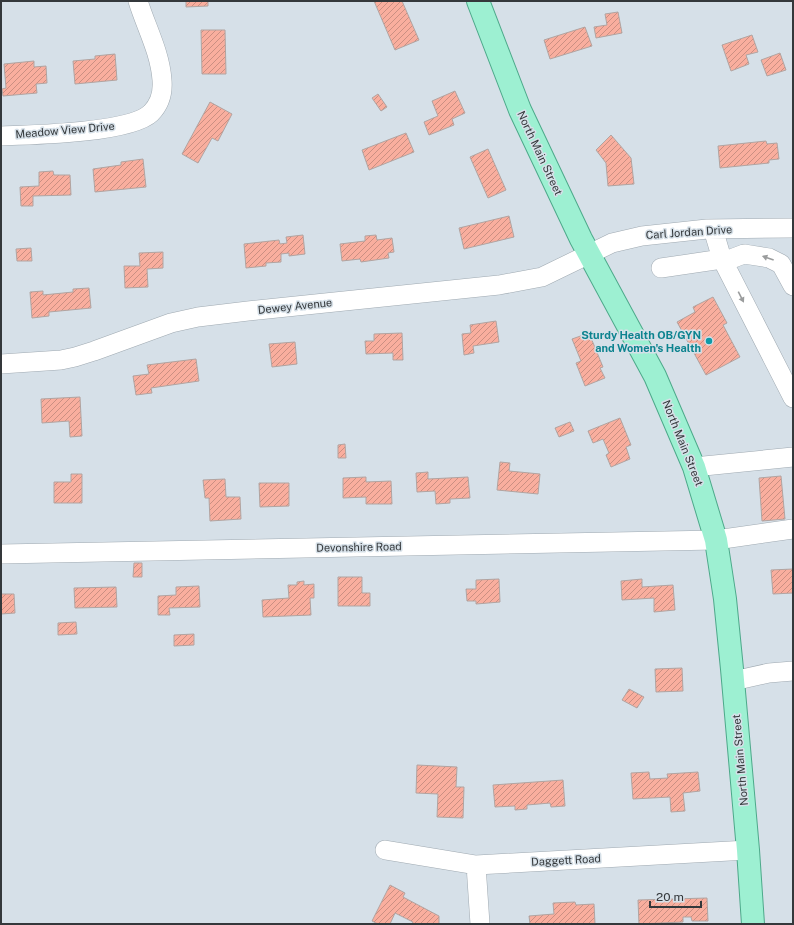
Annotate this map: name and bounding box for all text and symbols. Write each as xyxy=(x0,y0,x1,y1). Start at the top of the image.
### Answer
street label: North Main Street xyxy=(515,109,565,197)
street label: Meadow View Drive xyxy=(15,120,115,140)
street label: Carl Jordan Drive xyxy=(645,223,733,241)
one-way arrow xyxy=(762,255,774,261)
one-way arrow xyxy=(738,291,744,303)
street label: Dewey Avenue xyxy=(257,296,333,316)
place label: Sturdy Health OB/GYN and Women's Health xyxy=(581,329,701,354)
marker: Sturdy Health OB/GYN and Women's Health xyxy=(704,336,714,346)
street label: North Main Street xyxy=(660,398,706,488)
street label: Devonshire Road xyxy=(316,540,402,554)
street label: North Main Street xyxy=(730,714,750,806)
street label: Daggett Road xyxy=(531,852,601,868)
scale bar xyxy=(650,883,701,909)
text: 20 m xyxy=(656,890,684,904)

